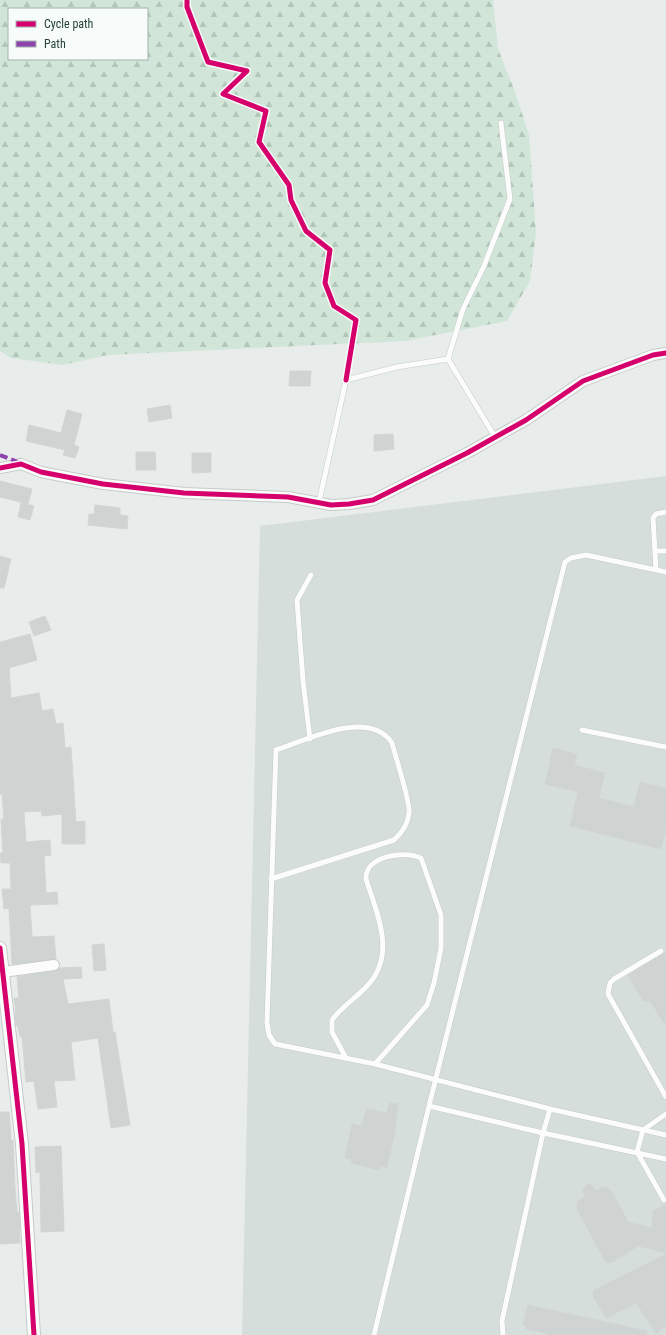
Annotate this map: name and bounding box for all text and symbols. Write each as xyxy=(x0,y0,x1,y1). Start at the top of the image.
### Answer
legend xyxy=(8,8,148,60)
text: Cycle path xyxy=(44,17,94,31)
text: Path xyxy=(44,37,66,51)

